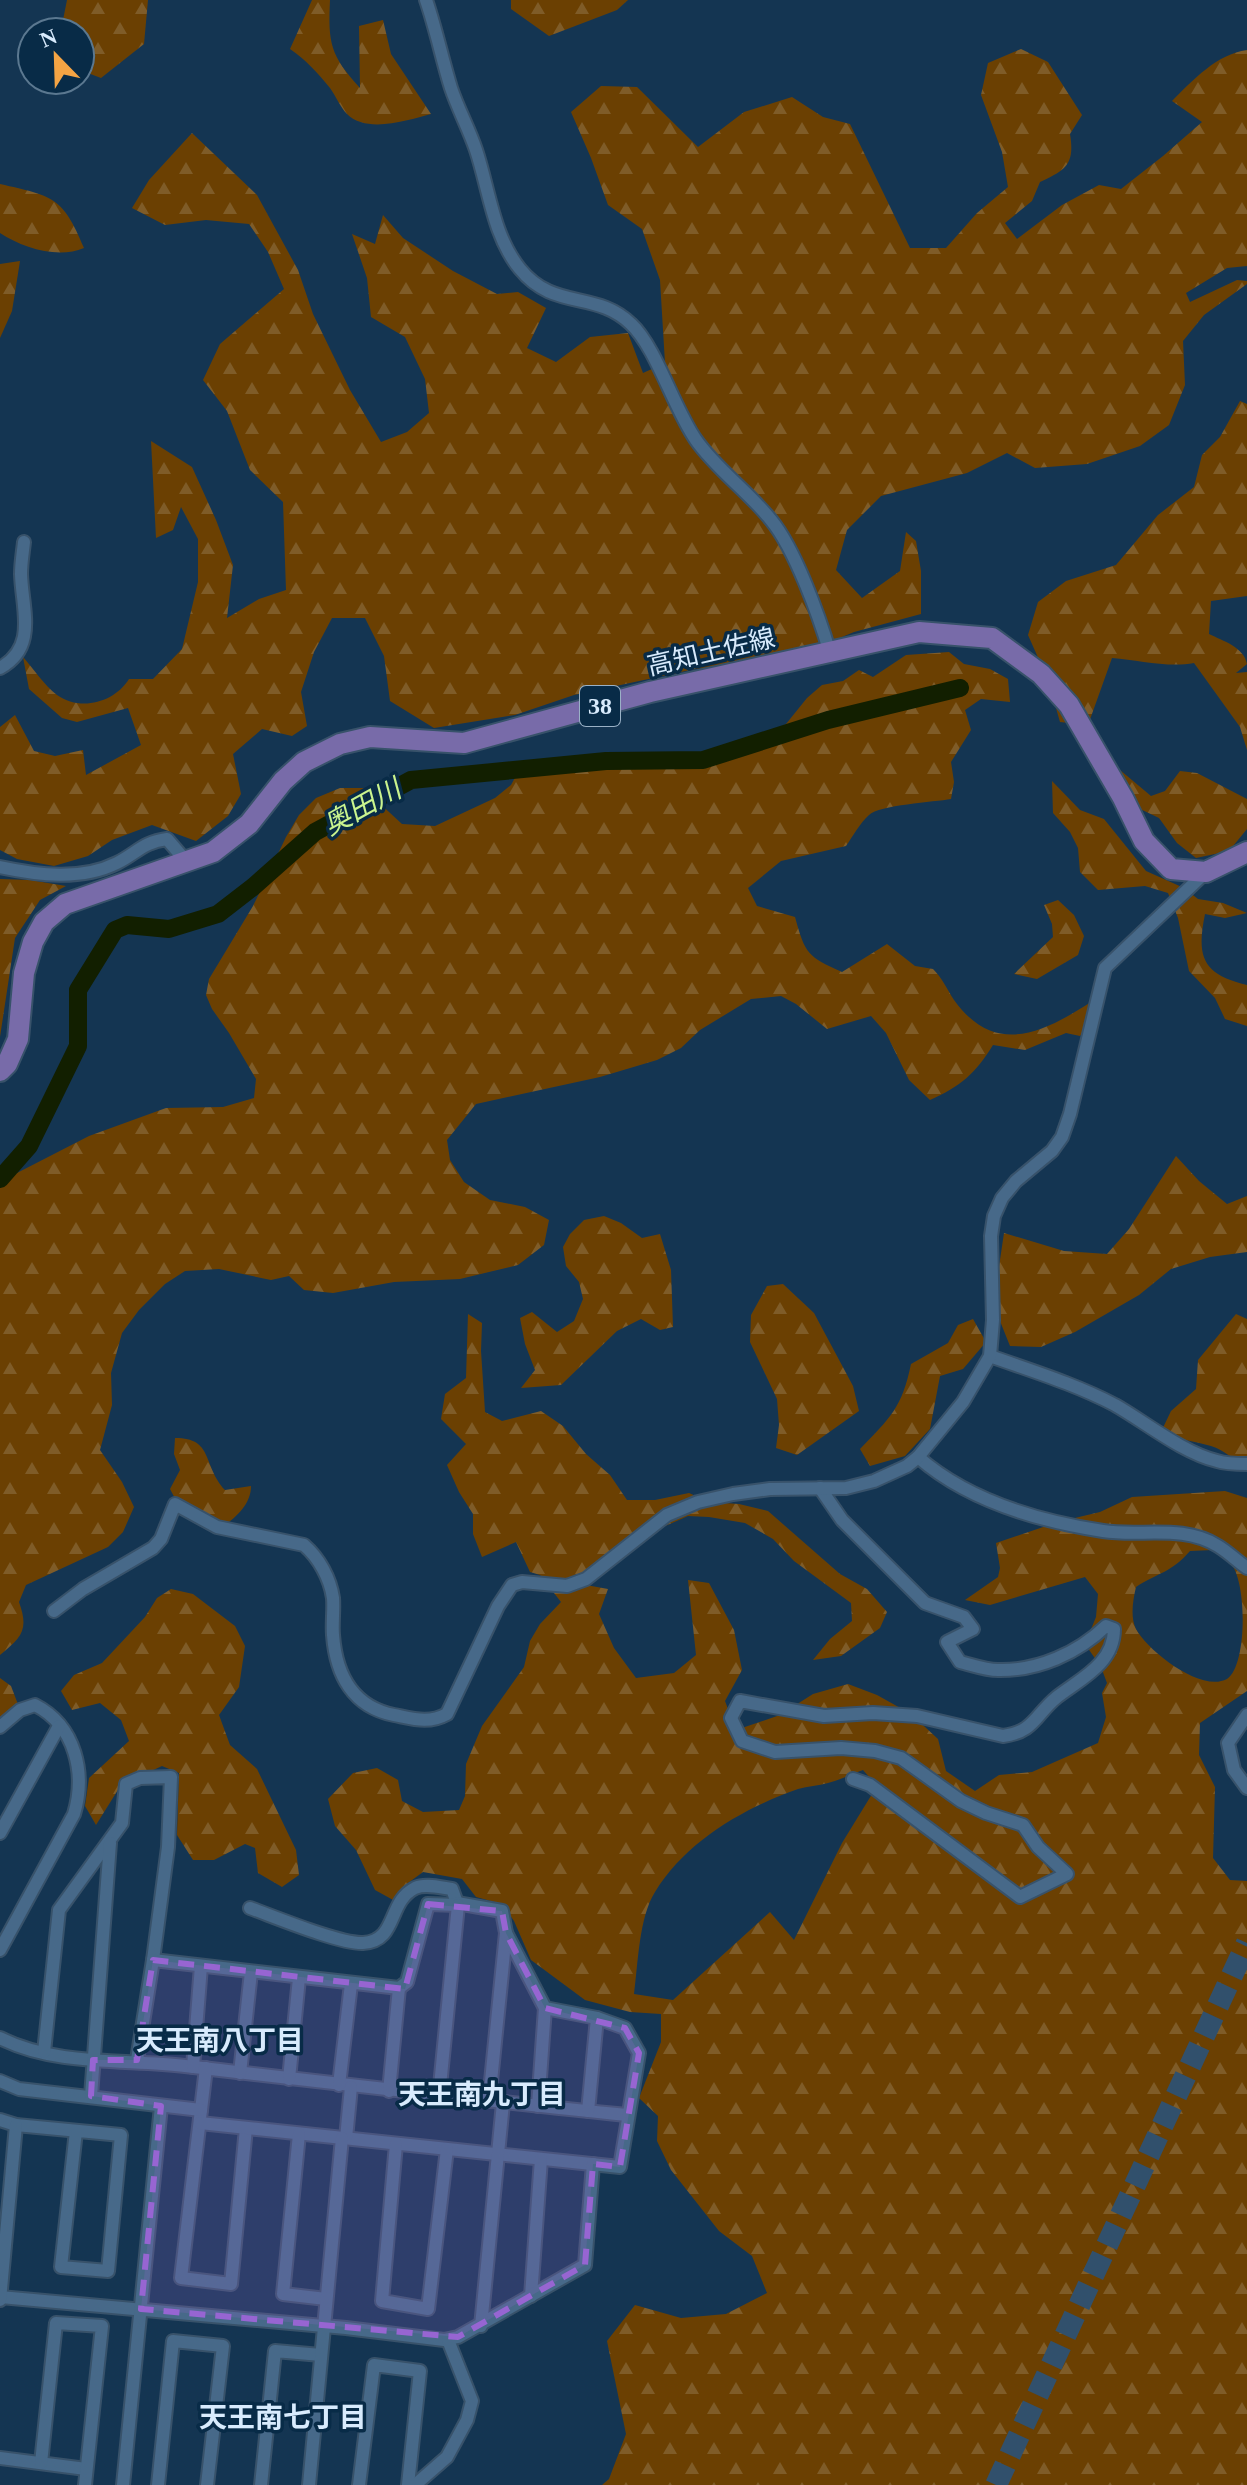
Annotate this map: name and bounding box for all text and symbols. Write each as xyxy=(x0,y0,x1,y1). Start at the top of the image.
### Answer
north arrow xyxy=(16,16,96,96)
text: N xyxy=(36,23,61,53)
street label: 高知土佐線 xyxy=(644,623,778,681)
road number: 38 xyxy=(580,686,620,726)
water label: 奥田川 xyxy=(318,772,409,841)
district label: 天王南八丁目 xyxy=(136,2025,304,2056)
district label: 天王南九丁目 xyxy=(398,2079,566,2110)
district label: 天王南七丁目 xyxy=(199,2402,367,2433)

